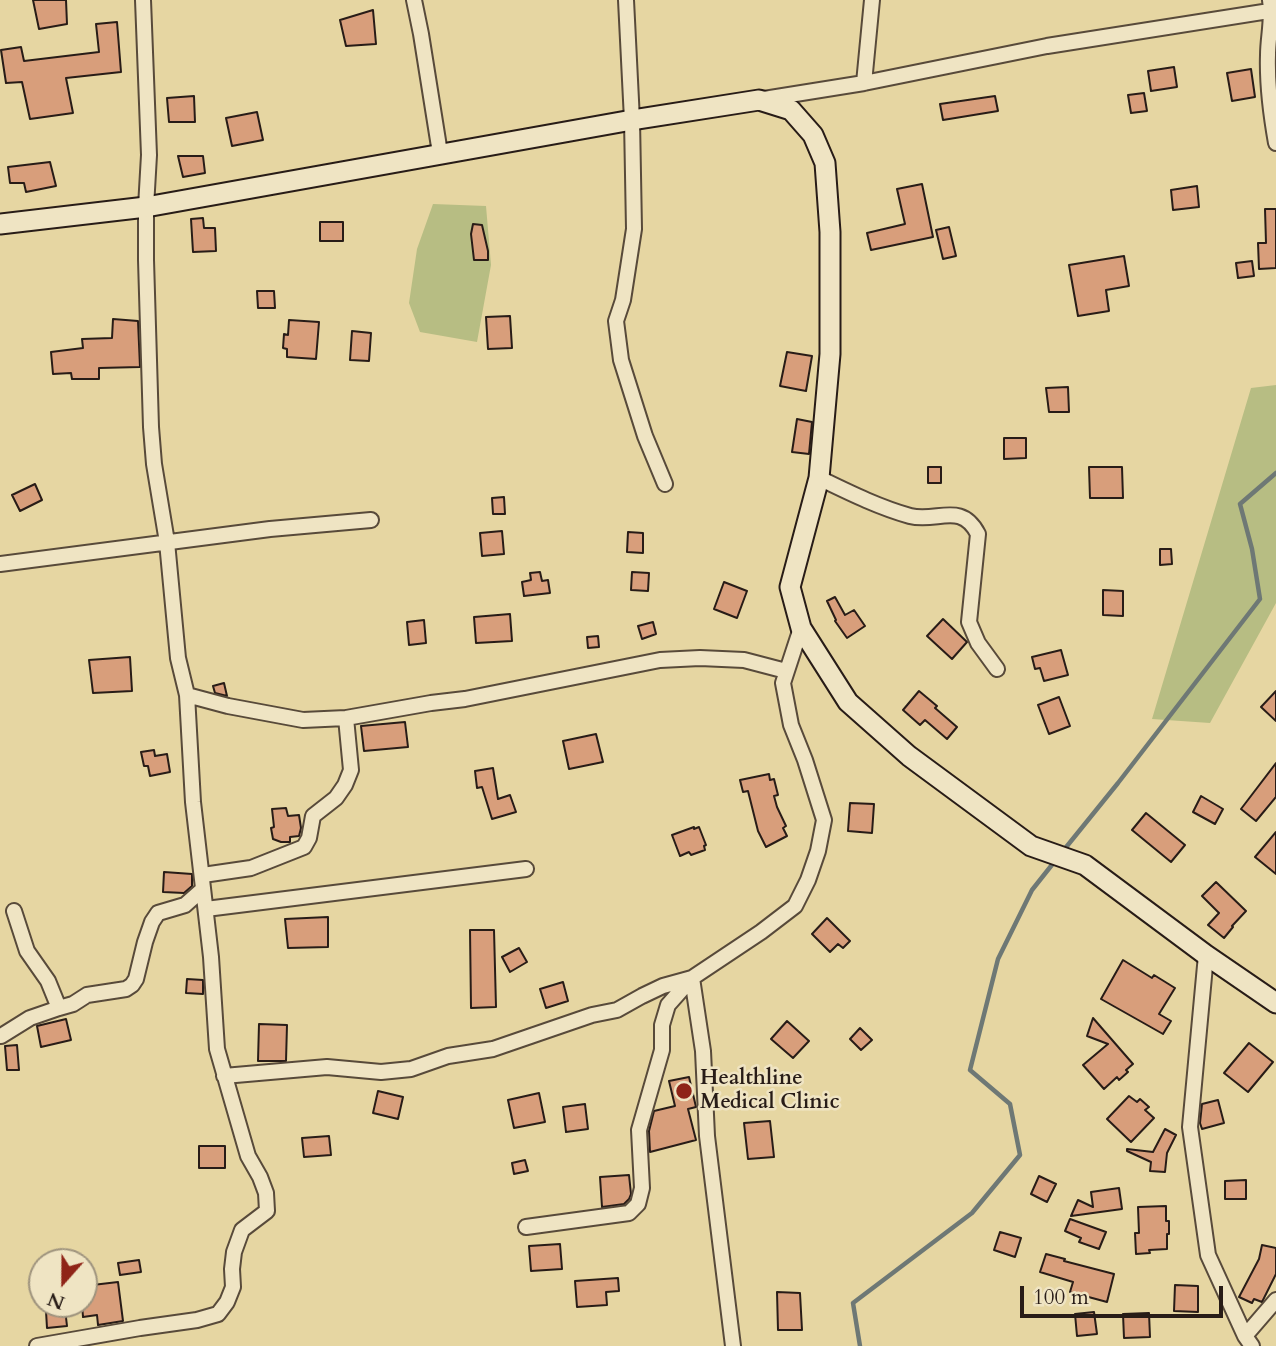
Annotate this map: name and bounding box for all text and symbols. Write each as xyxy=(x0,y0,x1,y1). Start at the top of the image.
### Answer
place label: Healthline Medical Clinic xyxy=(700,1066,840,1116)
marker: Healthline Medical Clinic xyxy=(674,1081,694,1101)
north arrow xyxy=(28,1248,98,1318)
scale bar xyxy=(1024,1272,1227,1316)
text: 100 m xyxy=(1033,1283,1089,1312)
text: N xyxy=(44,1286,69,1316)

